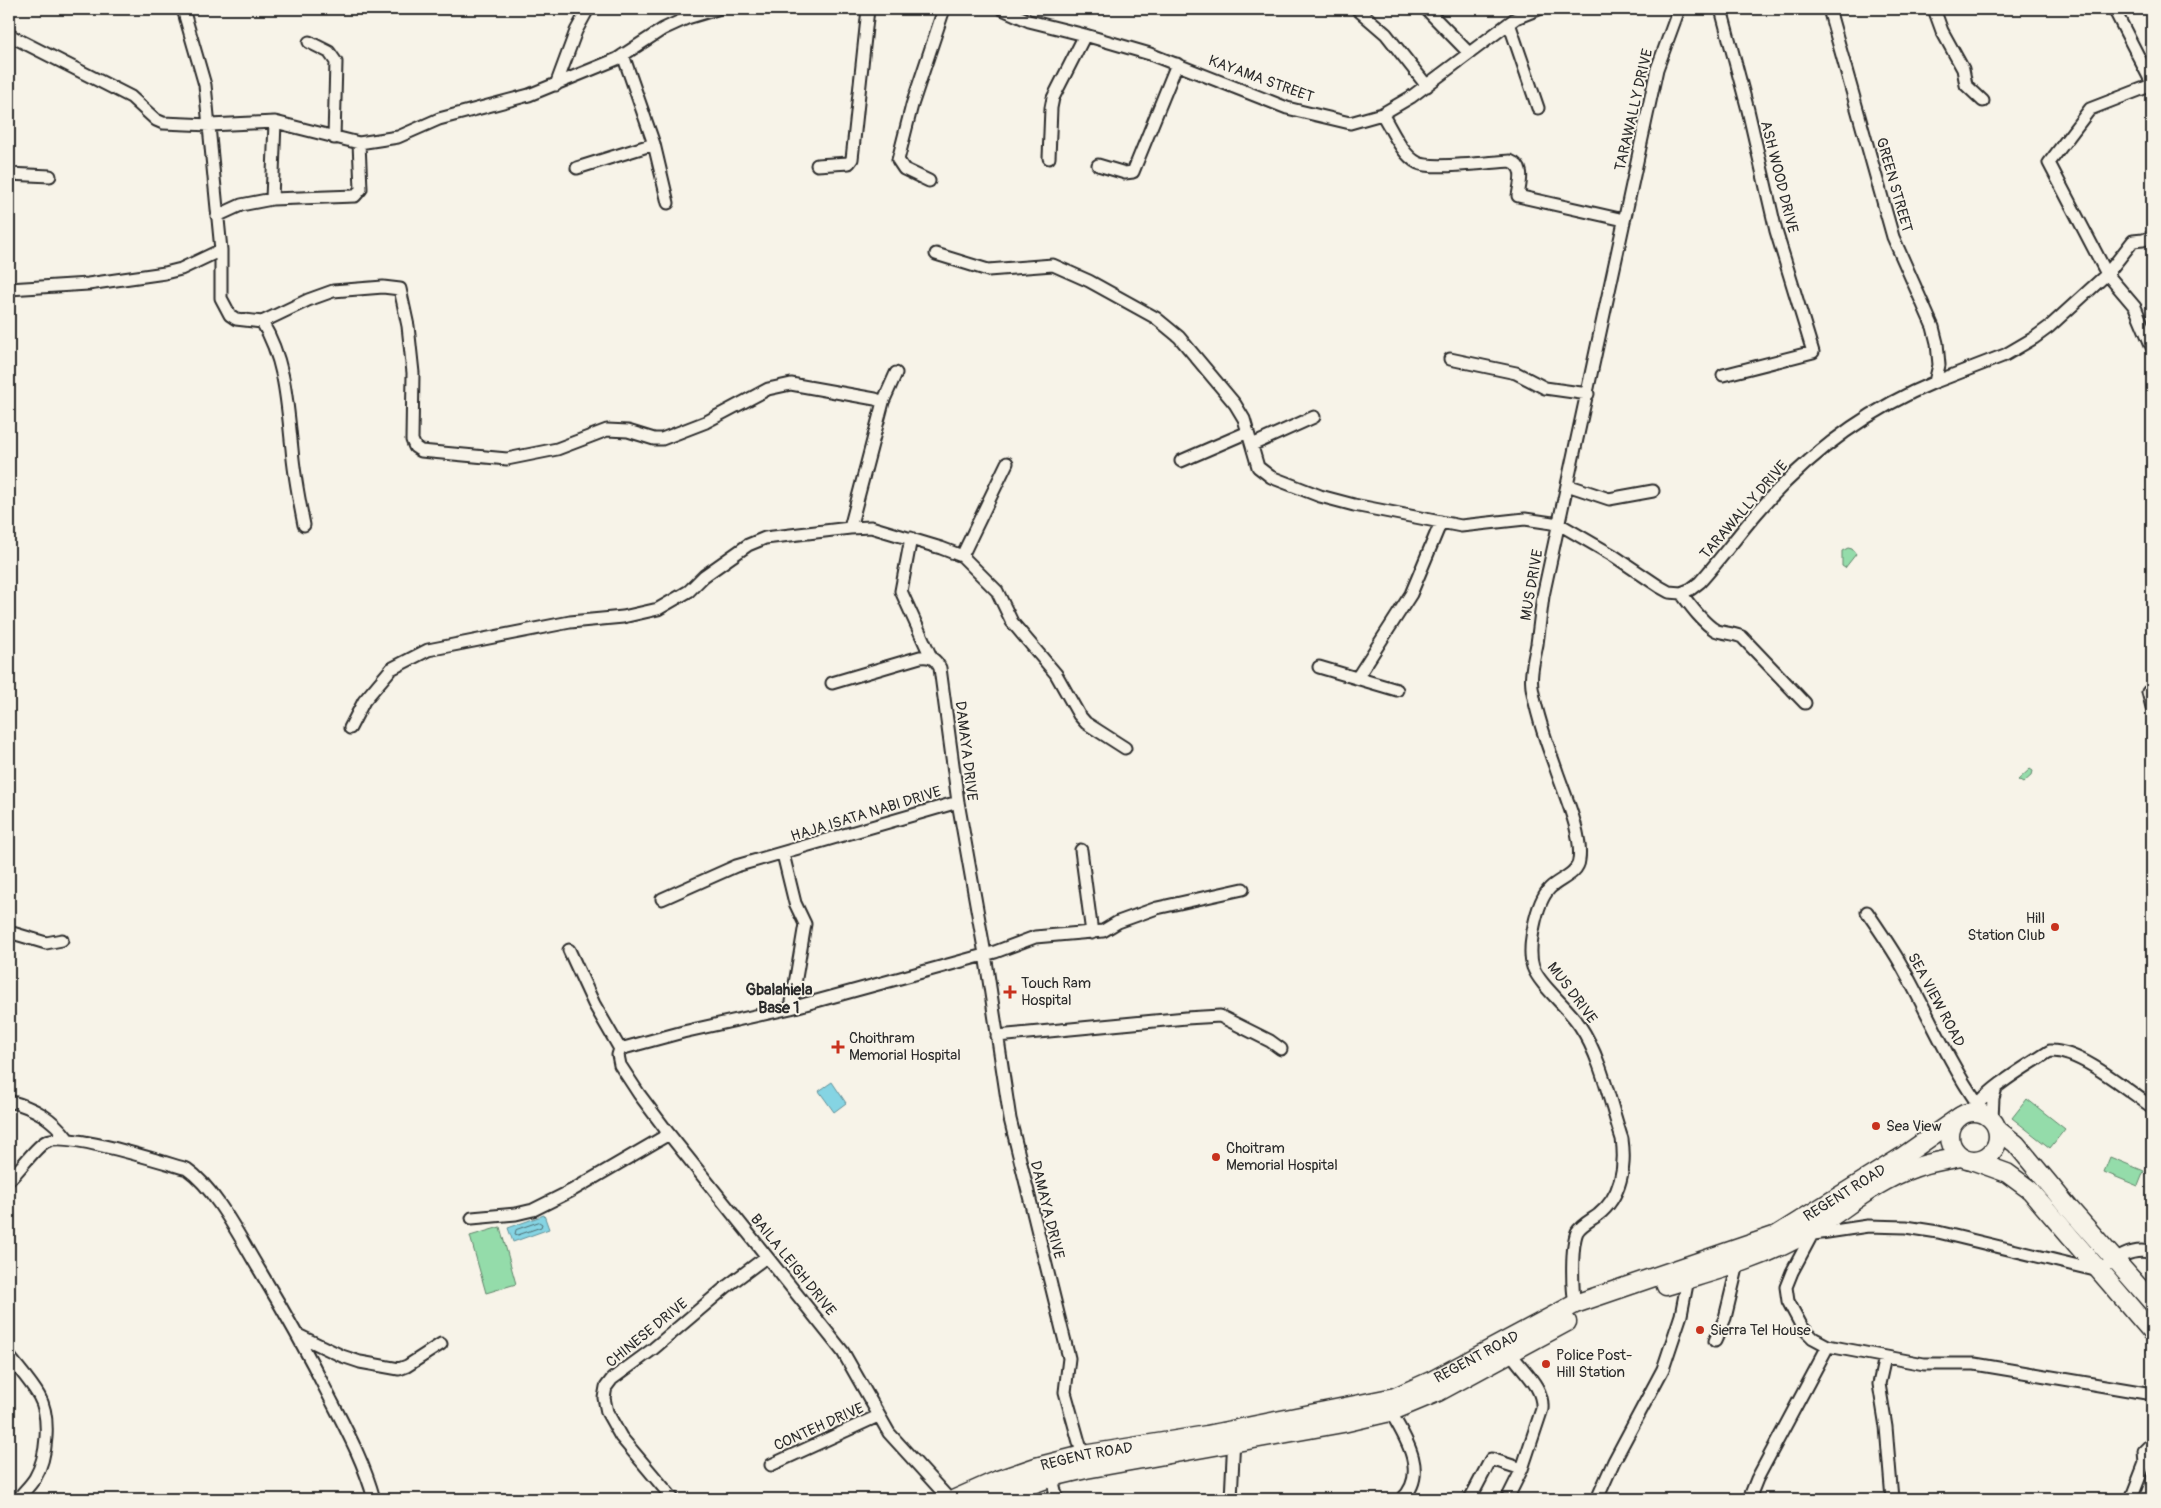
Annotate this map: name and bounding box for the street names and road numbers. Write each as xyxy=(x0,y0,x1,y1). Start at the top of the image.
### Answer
street label: TARAWALLY DRIVE xyxy=(1611,47,1657,173)
street label: KAYAMA STREET xyxy=(1206,51,1316,107)
street label: ASH WOOD DRIVE xyxy=(1756,119,1802,235)
street label: GREEN STREET xyxy=(1871,135,1917,235)
street label: TARAWALLY DRIVE xyxy=(1696,457,1792,563)
street label: MUS DRIVE xyxy=(1516,548,1548,622)
street label: DAMAYA DRIVE xyxy=(950,700,982,802)
street label: HAJA ISATA NABI DRIVE xyxy=(788,782,944,846)
street label: SEA VIEW ROAD xyxy=(1903,950,1969,1050)
street label: MUS DRIVE xyxy=(1543,959,1601,1028)
street label: DAMAYA DRIVE xyxy=(1026,1159,1068,1261)
street label: REGENT ROAD xyxy=(1800,1160,1889,1226)
street label: BAILA LEIGH DRIVE xyxy=(746,1210,840,1320)
street label: CHINESE DRIVE xyxy=(602,1294,692,1372)
street label: REGENT ROAD xyxy=(1431,1326,1522,1387)
street label: CONTEH DRIVE xyxy=(771,1399,867,1455)
street label: REGENT ROAD xyxy=(1038,1438,1134,1475)

